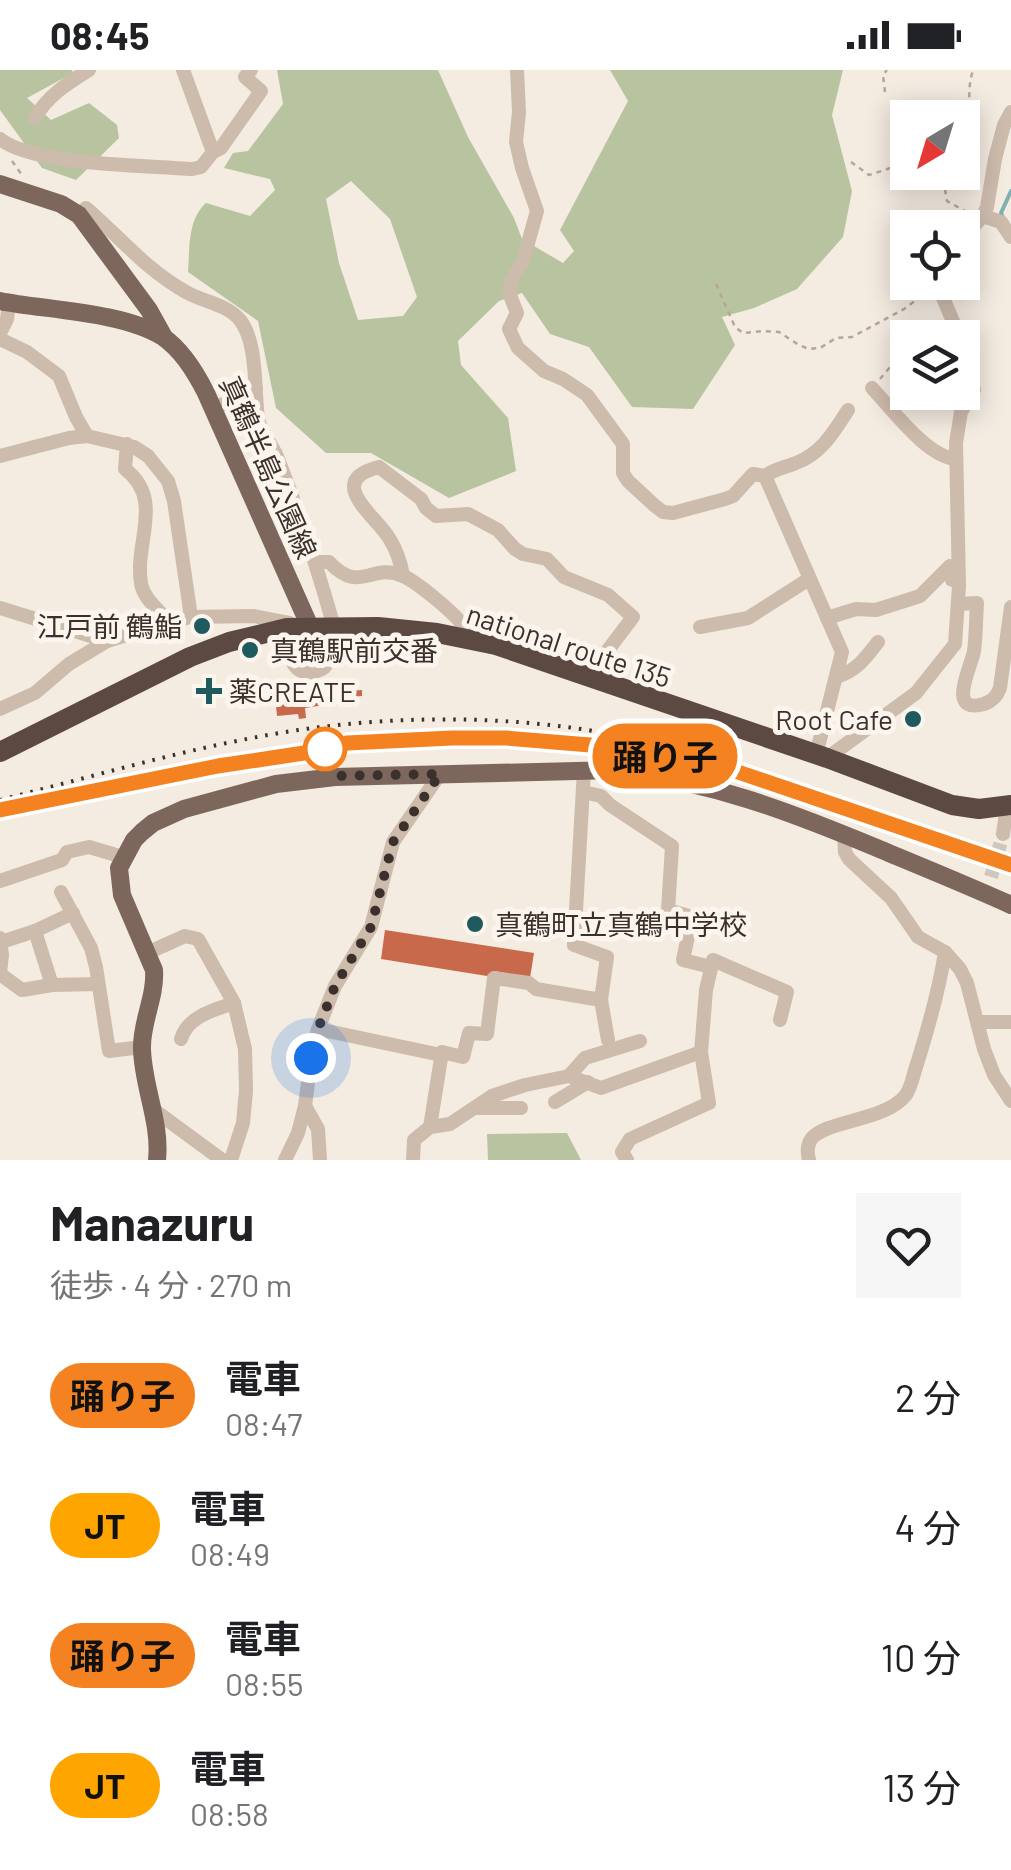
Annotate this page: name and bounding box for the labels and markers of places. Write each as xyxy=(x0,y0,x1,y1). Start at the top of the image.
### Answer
place label: 江戸前 鶴鮨 xyxy=(36,609,182,643)
marker: 江戸前 鶴鮨 xyxy=(191,615,213,637)
place label: 真鶴駅前交番 xyxy=(270,633,438,667)
marker: 真鶴駅前交番 xyxy=(239,639,261,661)
place label: 薬CREATE xyxy=(229,674,356,708)
marker: 薬CREATE xyxy=(198,680,220,702)
place label: Root Cafe xyxy=(775,702,893,736)
marker: Root Cafe xyxy=(902,708,924,730)
unlabelled marker xyxy=(304,728,346,770)
place label: 真鶴町立真鶴中学校 xyxy=(495,907,747,941)
marker: 真鶴町立真鶴中学校 xyxy=(464,913,486,935)

